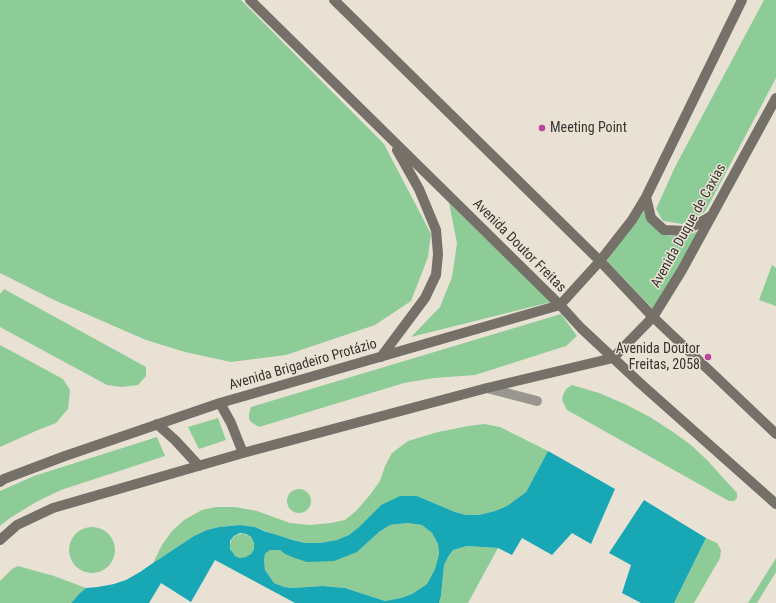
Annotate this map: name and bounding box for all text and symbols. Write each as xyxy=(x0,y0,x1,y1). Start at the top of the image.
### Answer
place label: Meeting Point xyxy=(550,120,627,136)
marker: Meeting Point xyxy=(537,123,547,133)
street label: Avenida Duque de Caxias xyxy=(648,161,730,291)
street label: Avenida Doutor Freitas xyxy=(469,196,569,296)
street label: Avenida Brigadeiro Protázio xyxy=(227,336,379,394)
place label: Avenida Doutor Freitas, 2058 xyxy=(616,341,700,374)
marker: Avenida Doutor Freitas, 2058 xyxy=(703,352,713,362)

